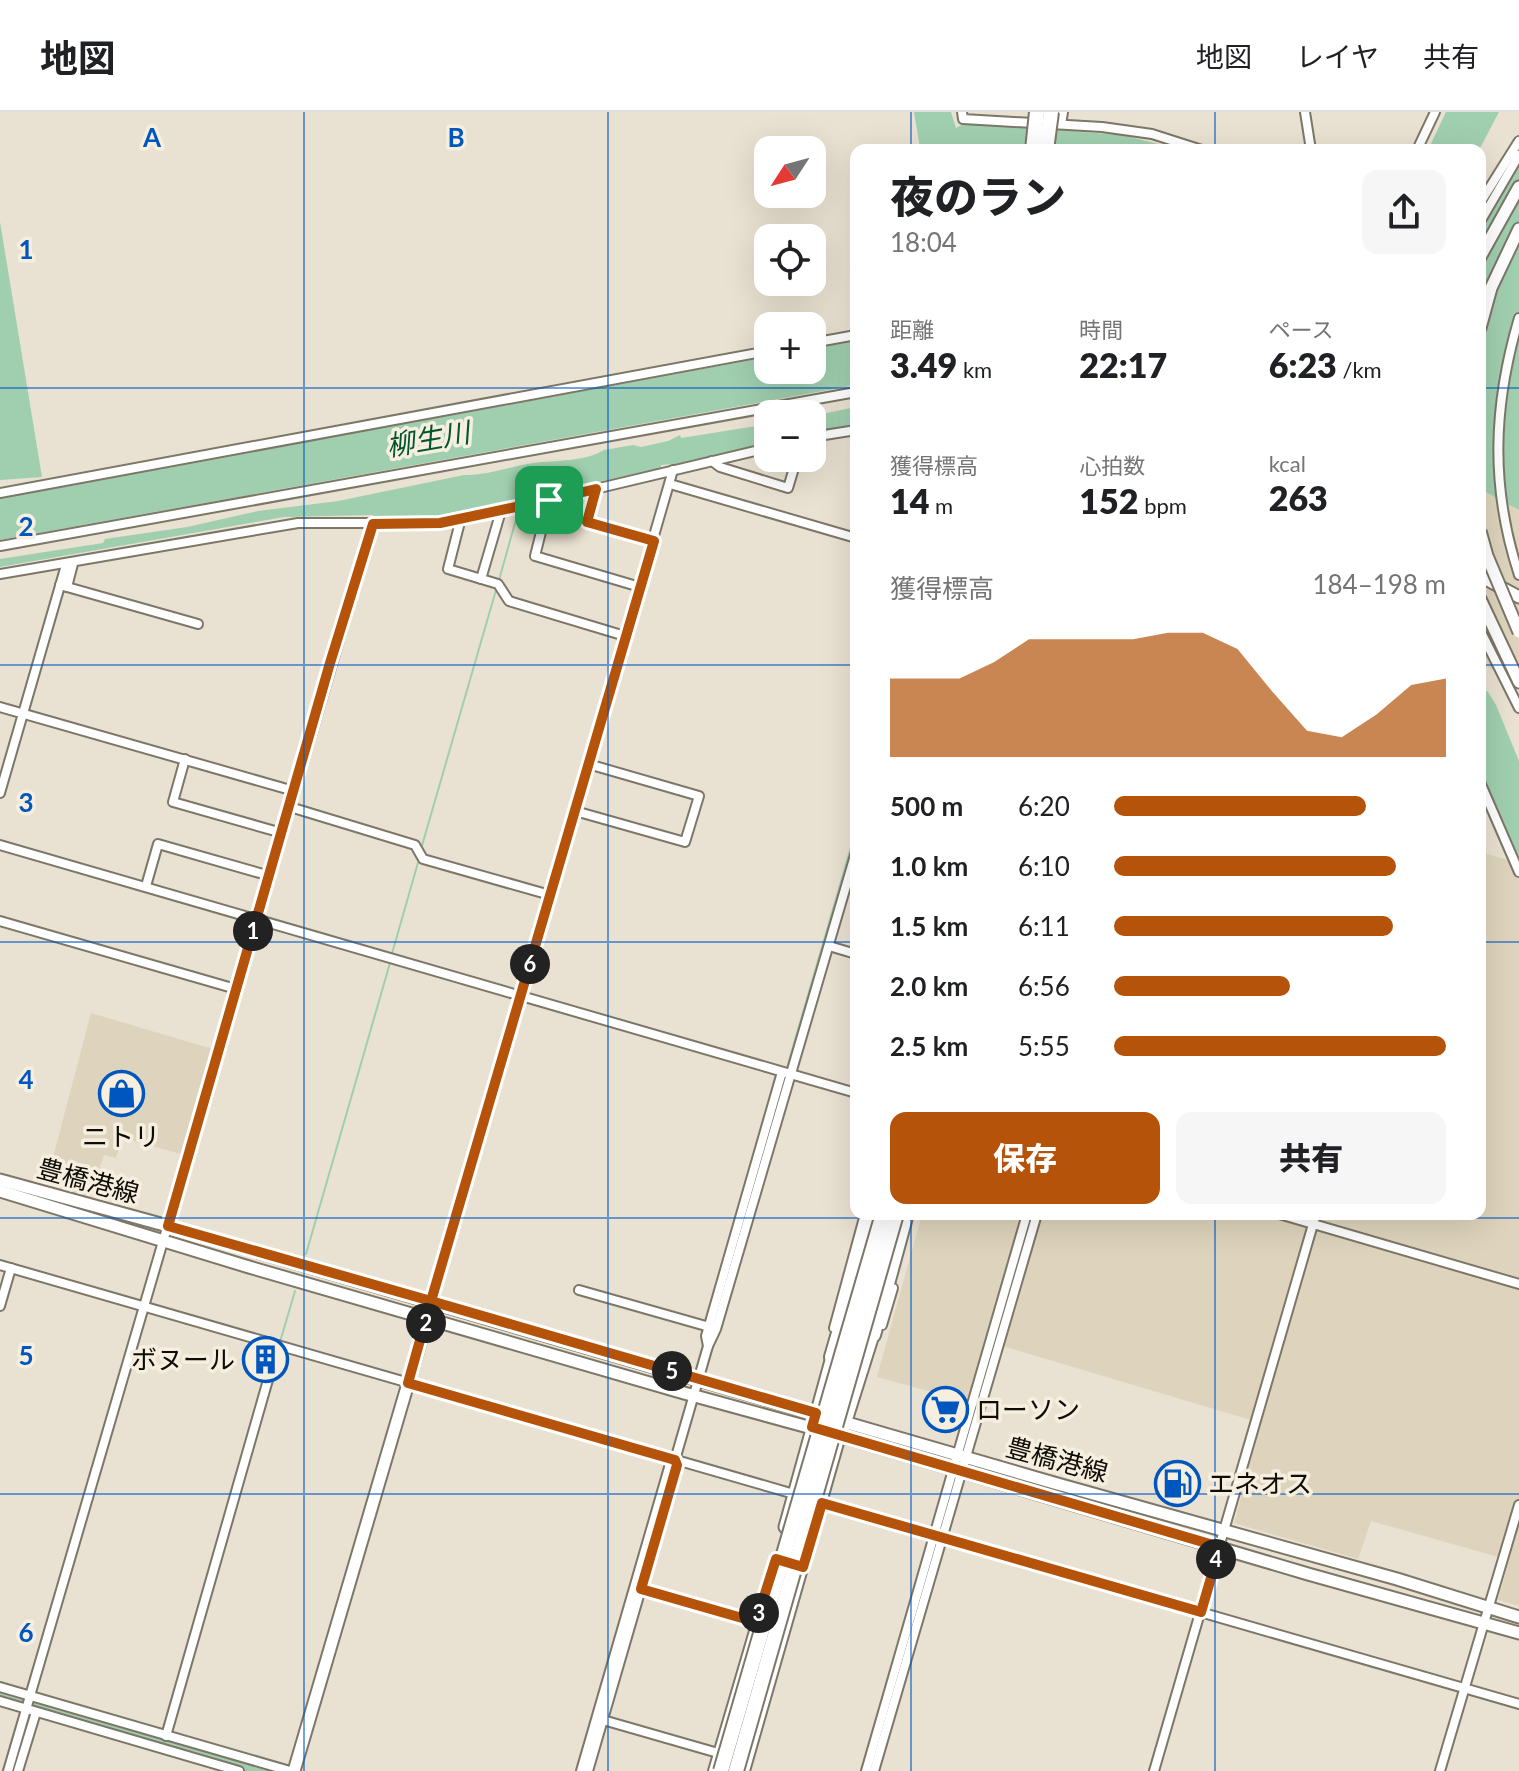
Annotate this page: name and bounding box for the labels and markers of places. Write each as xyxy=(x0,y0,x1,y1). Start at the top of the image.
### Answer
pin xyxy=(515,466,583,534)
pin: 1 xyxy=(233,911,273,951)
pin: 6 xyxy=(510,944,550,984)
shop icon: ニトリ xyxy=(97,1070,145,1118)
place label: ニトリ xyxy=(82,1120,160,1152)
pin: 2 xyxy=(406,1303,446,1343)
building icon: ボヌール xyxy=(242,1336,290,1384)
place label: ボヌール xyxy=(131,1343,235,1375)
pin: 5 xyxy=(652,1351,692,1391)
supermarket icon: ローソン xyxy=(921,1386,969,1434)
place label: ローソン xyxy=(976,1393,1080,1425)
fuel station icon: エネオス xyxy=(1153,1460,1201,1508)
place label: エネオス xyxy=(1208,1467,1312,1499)
pin: 4 xyxy=(1196,1539,1236,1579)
pin: 3 xyxy=(739,1593,779,1633)

